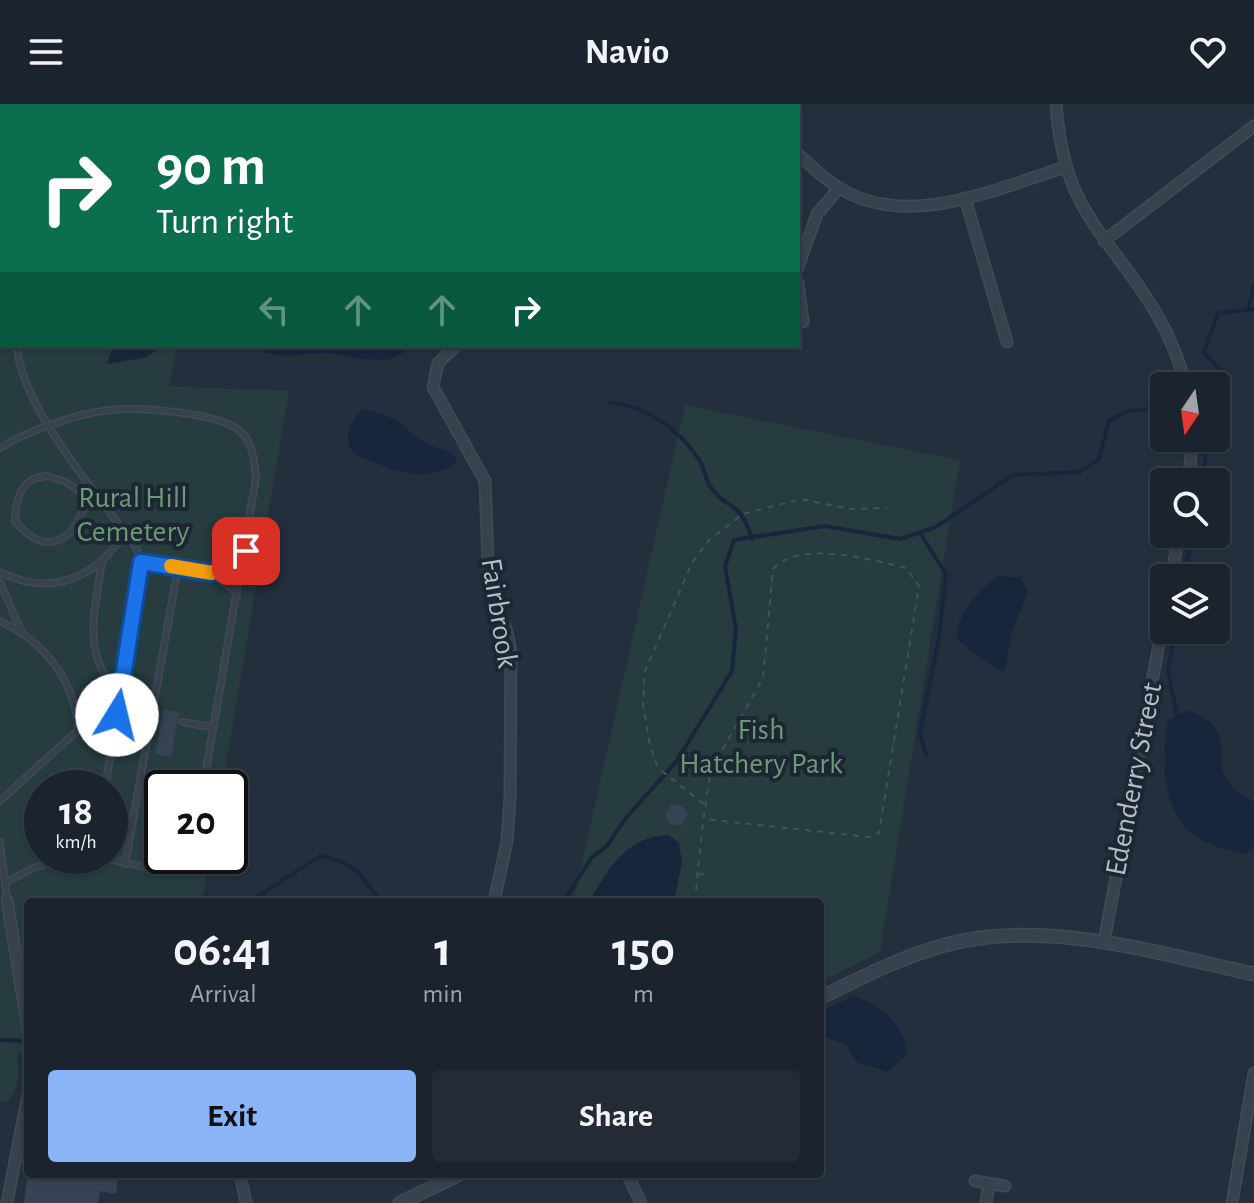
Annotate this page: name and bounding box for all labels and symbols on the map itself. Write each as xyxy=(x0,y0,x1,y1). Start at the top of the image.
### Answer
north arrow xyxy=(1150,372,1230,452)
park label: Rural Hill Cemetery xyxy=(77,483,189,547)
pin xyxy=(212,517,280,585)
street label: Fairbrook xyxy=(476,556,523,670)
position arrow xyxy=(75,673,159,757)
street label: Edenderry Street xyxy=(1101,680,1168,878)
park label: Fish Hatchery Park xyxy=(679,715,843,779)
speed limit sign: 20 xyxy=(144,770,248,874)

